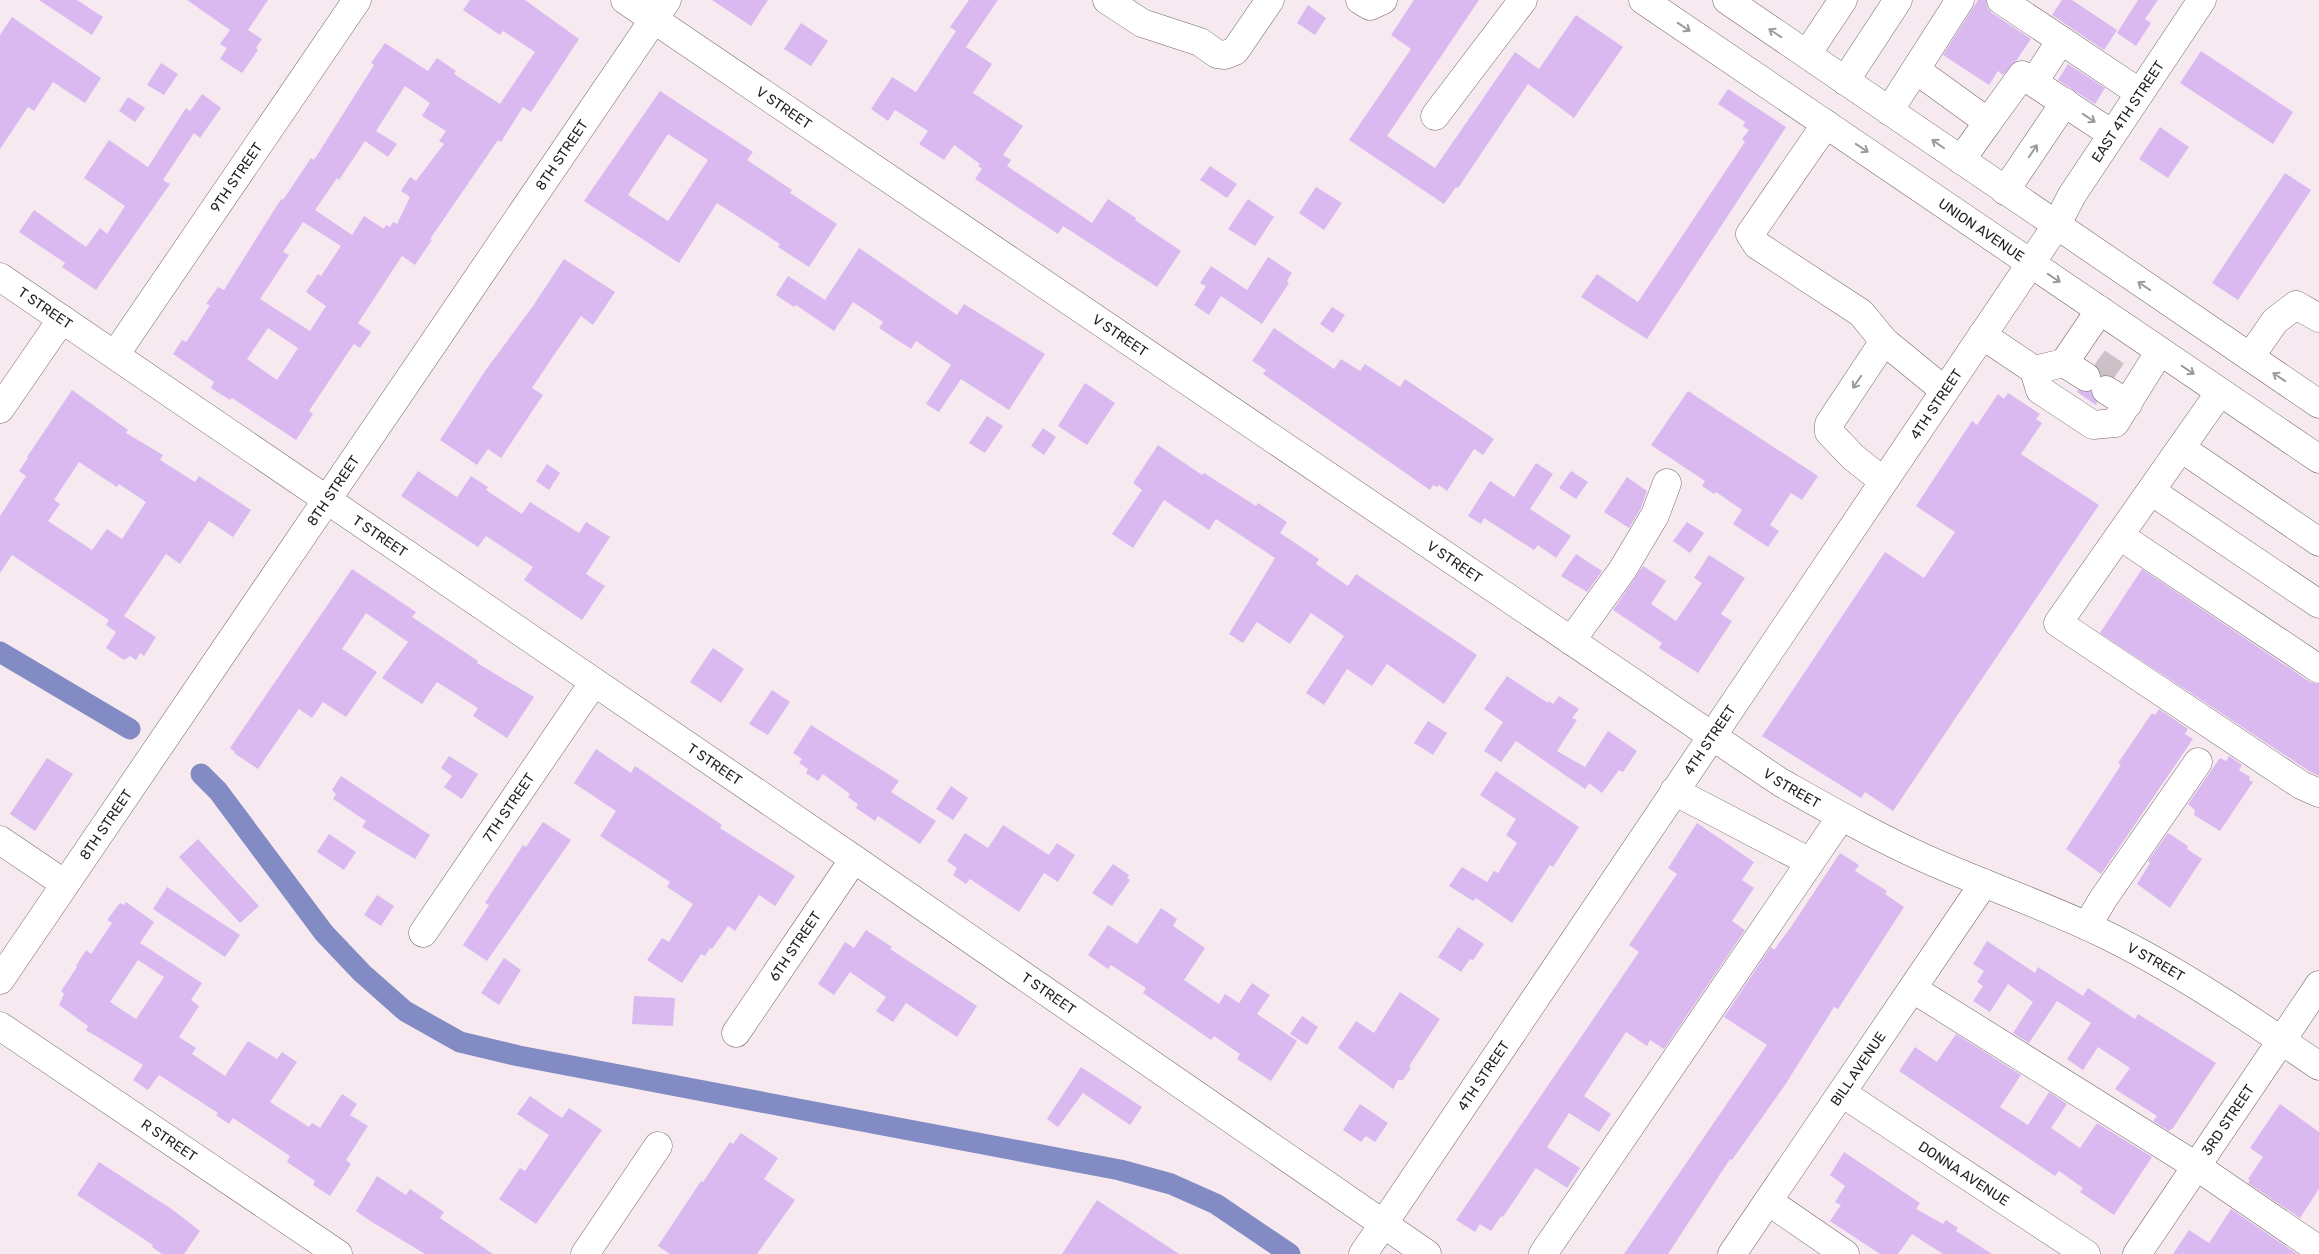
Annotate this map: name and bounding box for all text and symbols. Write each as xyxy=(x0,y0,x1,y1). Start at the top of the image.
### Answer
one-way arrow xyxy=(1676,22,1690,32)
one-way arrow xyxy=(1768,27,1782,38)
street label: EAST 4TH STREET xyxy=(2088,58,2168,166)
street label: V STREET xyxy=(753,83,815,132)
one-way arrow xyxy=(2082,113,2096,123)
street label: 8TH STREET xyxy=(532,117,591,193)
street label: 9TH STREET xyxy=(206,139,266,216)
one-way arrow xyxy=(1931,139,1945,150)
one-way arrow xyxy=(1854,143,1868,153)
one-way arrow xyxy=(2028,144,2038,158)
street label: UNION AVENUE xyxy=(1935,195,2028,265)
one-way arrow xyxy=(2047,273,2061,283)
one-way arrow xyxy=(2137,281,2151,291)
street label: T STREET xyxy=(15,283,76,333)
street label: V STREET xyxy=(1089,311,1151,360)
one-way arrow xyxy=(2181,365,2195,375)
street label: 4TH STREET xyxy=(1906,366,1966,442)
one-way arrow xyxy=(2272,372,2286,382)
one-way arrow xyxy=(1852,374,1862,388)
street label: 8TH STREET xyxy=(303,452,363,529)
street label: T STREET xyxy=(350,512,411,561)
street label: V STREET xyxy=(1424,537,1486,587)
street label: 4TH STREET xyxy=(1680,702,1739,778)
street label: T STREET xyxy=(684,740,745,789)
street label: V STREET xyxy=(1760,765,1823,811)
street label: 7TH STREET xyxy=(479,770,538,845)
street label: 8TH STREET xyxy=(76,786,136,863)
street label: 6TH STREET xyxy=(765,908,825,984)
street label: V STREET xyxy=(2124,939,2188,985)
street label: T STREET xyxy=(1018,969,1079,1018)
street label: BILL AVENUE xyxy=(1827,1028,1889,1109)
street label: 4TH STREET xyxy=(1454,1037,1513,1114)
street label: 3RD STREET xyxy=(2198,1081,2258,1158)
street label: R STREET xyxy=(138,1115,200,1165)
street label: DONNA AVENUE xyxy=(1915,1137,2012,1209)

